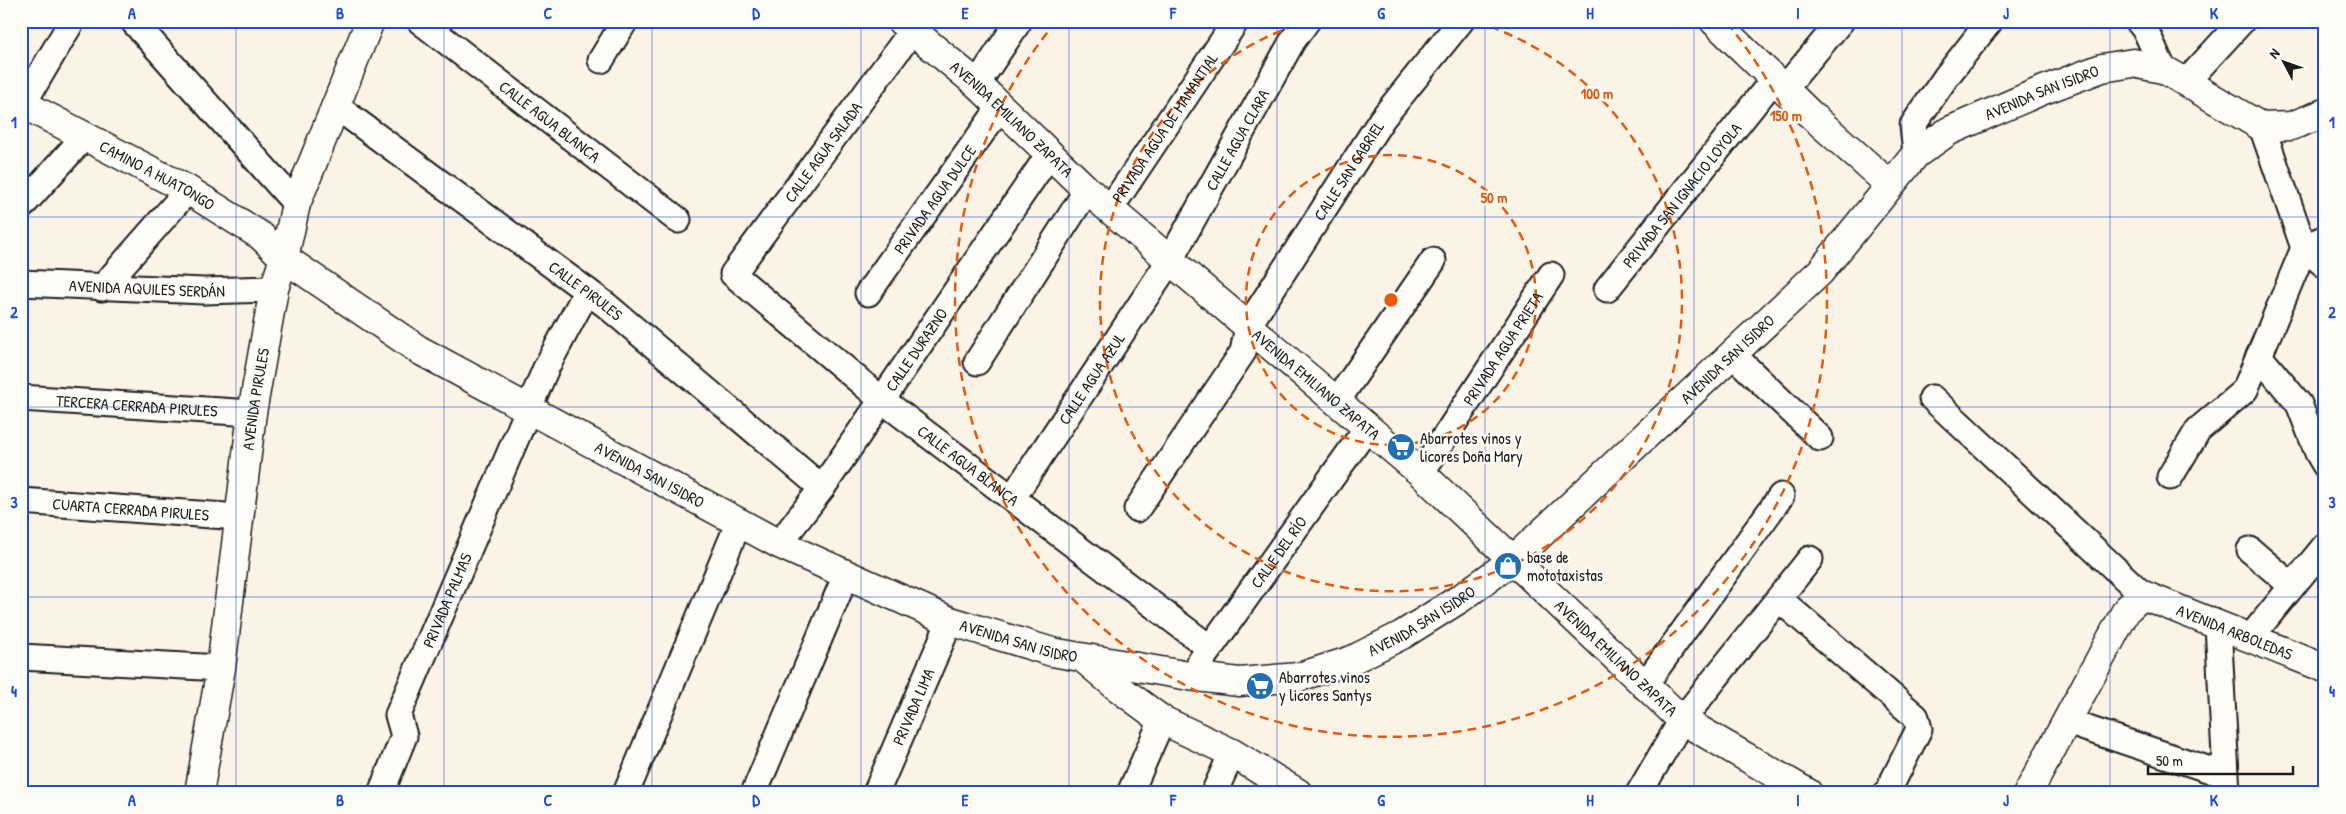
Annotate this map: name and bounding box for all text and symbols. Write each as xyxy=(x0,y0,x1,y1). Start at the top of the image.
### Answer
text: A xyxy=(128,2,136,24)
text: B xyxy=(336,2,344,24)
text: C xyxy=(544,2,553,24)
text: D xyxy=(752,2,760,24)
text: E xyxy=(961,2,969,24)
text: F xyxy=(1169,2,1177,24)
text: G xyxy=(1377,2,1385,24)
text: H xyxy=(1586,2,1594,24)
text: I xyxy=(1796,2,1800,24)
text: J xyxy=(2003,2,2009,24)
text: K xyxy=(2210,2,2219,24)
north arrow xyxy=(2258,38,2308,88)
text: N xyxy=(2264,44,2284,62)
street label: PRIVADA AGUA DE MANANTIAL xyxy=(1106,48,1223,207)
street label: AVENIDA EMILIANO ZAPATA xyxy=(946,56,1078,182)
street label: AVENIDA SAN ISIDRO xyxy=(1981,59,2102,125)
street label: CALLE AGUA BLANCA xyxy=(495,75,605,167)
text: 100 m xyxy=(1581,83,1613,104)
street label: CALLE AGUA CLARA xyxy=(1200,85,1274,194)
street label: CALLE AGUA SALADA xyxy=(779,97,867,207)
text: 150 m xyxy=(1770,105,1802,126)
text: 1 xyxy=(11,111,17,133)
text: 1 xyxy=(2329,111,2335,133)
street label: CALLE SAN GABRIEL xyxy=(1308,117,1389,225)
street label: PRIVADA SAN IGNACIO LOYOLA xyxy=(1617,118,1746,272)
street label: CAMINO A HUATONGO xyxy=(96,135,219,215)
street label: PRIVADA AGUA DULCE xyxy=(888,140,981,258)
text: 50 m xyxy=(1481,187,1507,208)
street label: CALLE PIRULES xyxy=(544,255,628,326)
street label: AVENIDA AQUILES SERDÁN xyxy=(69,274,225,302)
street label: PRIVADA AGUA PRIETA xyxy=(1457,287,1548,409)
centre of rings xyxy=(1382,291,1400,309)
text: 2 xyxy=(10,301,18,323)
text: 2 xyxy=(2328,301,2336,323)
street label: CALLE DURAZNO xyxy=(880,304,952,396)
street label: AVENIDA SAN ISIDRO xyxy=(1676,309,1779,408)
street label: AVENIDA EMILIANO ZAPATA xyxy=(1248,324,1385,445)
street label: CALLE AGUA AZUL xyxy=(1053,328,1130,429)
street label: AVENIDA PIRULES xyxy=(237,346,274,451)
street label: TERCERA CERRADA PIRULES xyxy=(55,389,219,422)
street label: CALLE AGUA BLANCA xyxy=(913,420,1024,511)
place label: Abarrotes vinos y licores Doña Mary xyxy=(1420,427,1523,467)
supermarket icon: Abarrotes vinos y licores Doña Mary xyxy=(1386,432,1416,462)
street label: AVENIDA SAN ISIDRO xyxy=(591,436,709,513)
text: 3 xyxy=(10,491,18,513)
text: 3 xyxy=(2328,491,2336,513)
street label: CUARTA CERRADA PIRULES xyxy=(52,492,210,526)
street label: CALLE DEL RÍO xyxy=(1245,512,1312,593)
place label: base de mototaxistas xyxy=(1527,546,1603,586)
street label: PRIVADA PALMAS xyxy=(417,549,477,651)
shop icon: base de mototaxistas xyxy=(1493,551,1523,581)
street label: AVENIDA SAN ISIDRO xyxy=(1364,580,1480,661)
street label: AVENIDA EMILIANO ZAPATA xyxy=(1550,594,1682,721)
street label: AVENIDA ARBOLEDAS xyxy=(2173,599,2297,665)
street label: AVENIDA SAN ISIDRO xyxy=(957,614,1079,667)
street label: PRIVADA LIMA xyxy=(887,665,939,749)
place label: Abarrotes vinos y licores Santys xyxy=(1279,666,1372,706)
supermarket icon: Abarrotes vinos y licores Santys xyxy=(1245,671,1275,701)
text: 4 xyxy=(11,680,17,702)
text: 4 xyxy=(2329,680,2335,702)
scale bar xyxy=(2148,744,2294,776)
text: 50 m xyxy=(2156,750,2183,771)
text: A xyxy=(128,789,136,811)
text: B xyxy=(336,789,344,811)
text: C xyxy=(544,789,553,811)
text: D xyxy=(752,789,760,811)
text: E xyxy=(961,789,969,811)
text: F xyxy=(1169,789,1177,811)
text: G xyxy=(1377,789,1385,811)
text: H xyxy=(1586,789,1594,811)
text: I xyxy=(1796,789,1800,811)
text: J xyxy=(2003,789,2009,811)
text: K xyxy=(2210,789,2219,811)

